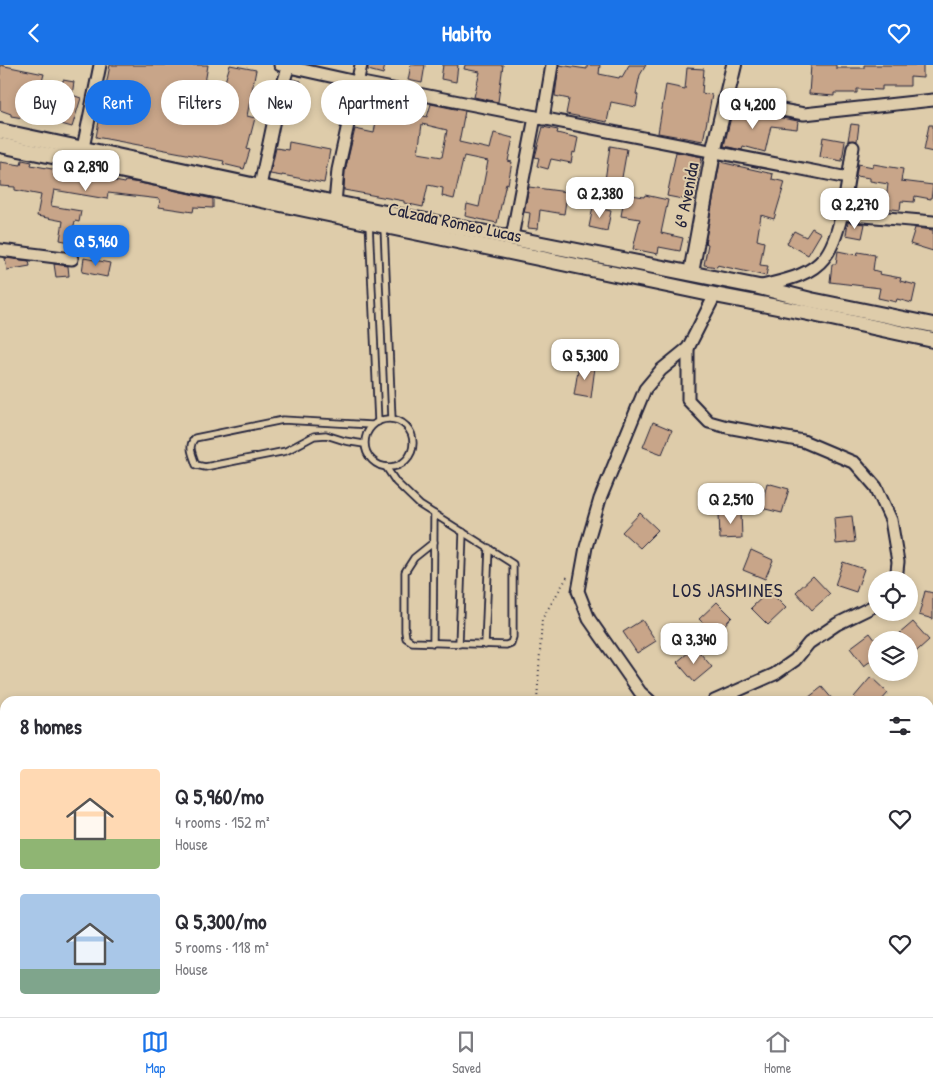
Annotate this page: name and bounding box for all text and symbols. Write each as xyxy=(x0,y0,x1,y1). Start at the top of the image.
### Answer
text: Habito xyxy=(442,18,491,48)
icon: back xyxy=(20,19,48,47)
icon: heart xyxy=(885,19,913,47)
chip: Buy xyxy=(15,80,75,125)
chip: Rent xyxy=(85,80,151,125)
chip: Filters xyxy=(161,80,239,125)
chip: New xyxy=(249,80,311,125)
chip: Apartment xyxy=(321,80,427,125)
pin: Q 4,200 xyxy=(707,87,799,130)
text: Q 4,200 xyxy=(730,93,776,115)
pin: Q 2,890 xyxy=(40,149,132,192)
text: Q 2,890 xyxy=(64,155,108,177)
street label: 6ª Avenida xyxy=(667,160,705,230)
pin: Q 2,380 xyxy=(554,177,646,219)
text: Q 2,380 xyxy=(577,182,623,204)
pin: Q 2,270 xyxy=(809,187,901,230)
text: Q 2,270 xyxy=(831,193,879,215)
street label: Calzada Romeo Lucas xyxy=(386,196,524,248)
pin: Q 5,960 xyxy=(50,225,142,267)
text: Q 5,960 xyxy=(74,230,118,252)
pin: Q 5,300 xyxy=(539,339,631,381)
text: Q 5,300 xyxy=(562,344,608,366)
pin: Q 2,510 xyxy=(685,483,777,525)
text: Q 2,510 xyxy=(709,488,753,510)
map controls xyxy=(868,571,918,681)
button: locate xyxy=(868,571,918,621)
district label: LOS JASMINES xyxy=(673,577,783,603)
pin: Q 3,340 xyxy=(648,623,740,665)
text: Q 3,340 xyxy=(672,628,716,650)
button: layers xyxy=(868,631,918,681)
text: 8 homes xyxy=(20,712,82,741)
icon: filters xyxy=(886,712,914,740)
text: Q 5,960/mo xyxy=(175,782,264,811)
icon: home xyxy=(60,789,120,849)
icon: heart xyxy=(886,805,914,833)
text: 4 rooms · 152 m² xyxy=(175,811,270,833)
text: House xyxy=(175,833,208,855)
text: Q 5,300/mo xyxy=(175,907,267,936)
icon: home xyxy=(60,914,120,974)
icon: heart xyxy=(886,930,914,958)
text: 5 rooms · 118 m² xyxy=(175,936,269,958)
text: House xyxy=(175,958,208,980)
tab: Map xyxy=(141,1028,169,1077)
tab: Saved xyxy=(452,1028,481,1077)
tab: Home xyxy=(764,1028,792,1077)

